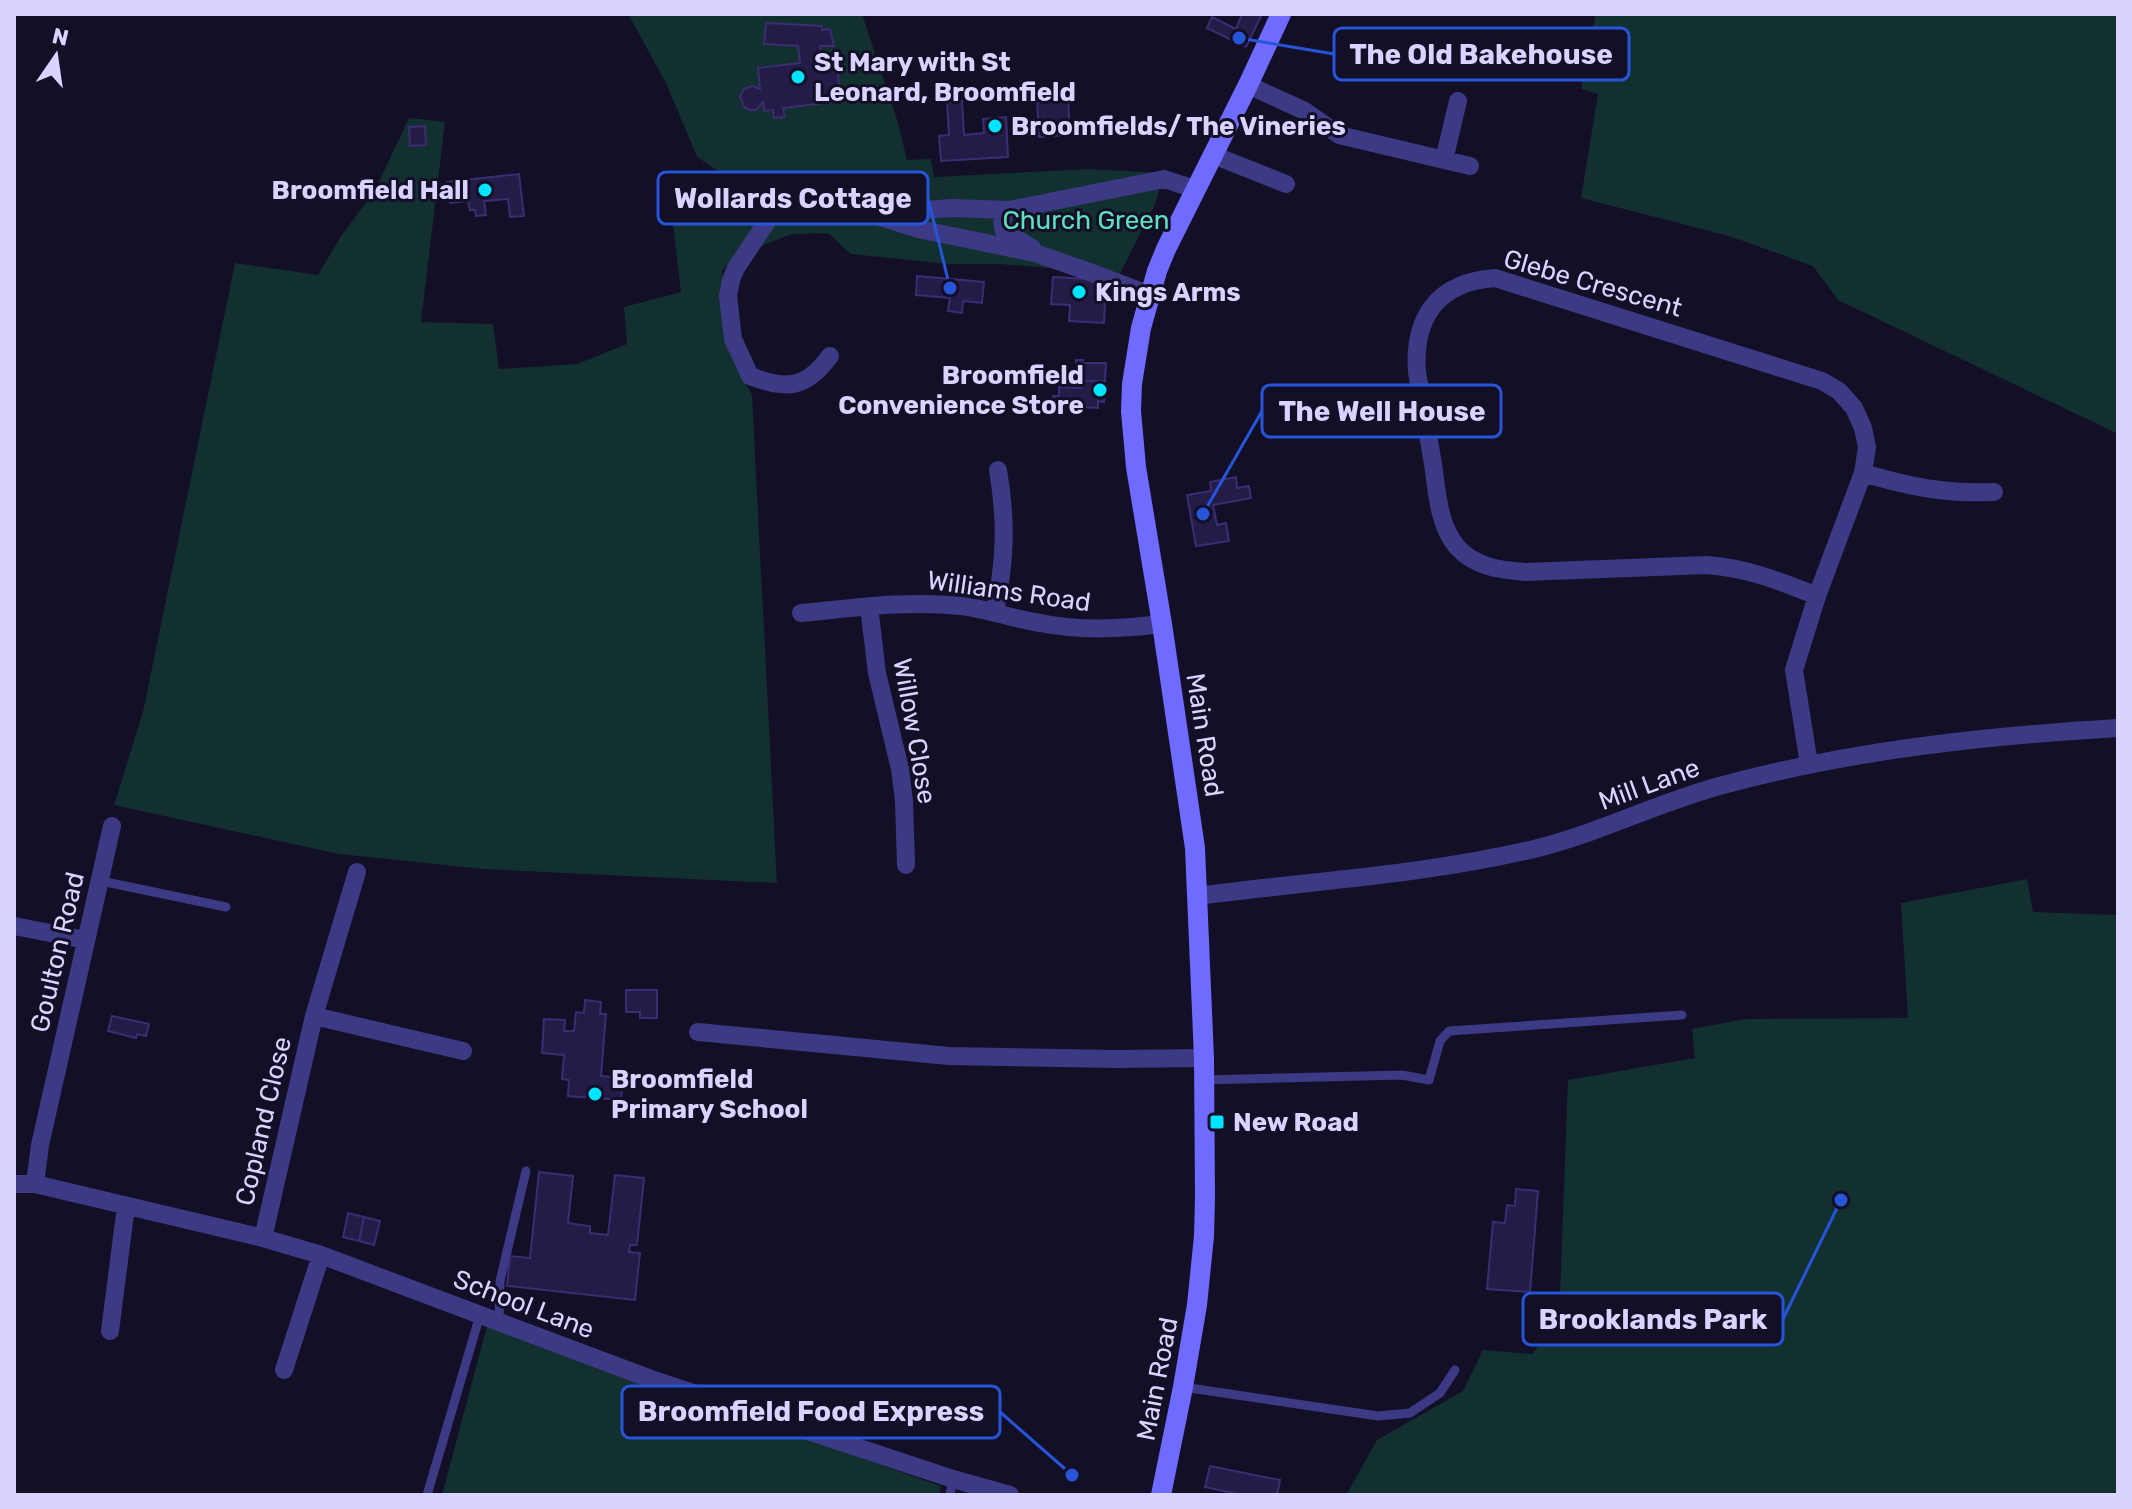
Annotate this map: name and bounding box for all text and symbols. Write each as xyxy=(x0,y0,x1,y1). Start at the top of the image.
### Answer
north arrow xyxy=(16,16,96,96)
text: N xyxy=(50,22,71,52)
callout: The Old Bakehouse xyxy=(1334,28,1629,80)
text: The Old Bakehouse xyxy=(1349,38,1613,71)
place label: St Mary with St Leonard, Broomfield xyxy=(814,47,1076,108)
marker: St Mary with St Leonard, Broomfield xyxy=(789,68,807,86)
place label: Broomfields/ The Vineries xyxy=(1011,111,1346,142)
marker: Broomfields/ The Vineries xyxy=(986,117,1004,135)
callout: Wollards Cottage xyxy=(658,172,928,224)
place label: Broomfield Hall xyxy=(272,175,469,206)
marker: Broomfield Hall xyxy=(476,181,494,199)
text: Wollards Cottage xyxy=(674,182,912,215)
park label: Church Green xyxy=(1002,205,1170,236)
street label: Glebe Crescent xyxy=(1500,243,1686,324)
place label: Kings Arms xyxy=(1095,277,1241,308)
marker: Kings Arms xyxy=(1070,283,1088,301)
place label: Broomfield Convenience Store xyxy=(838,360,1084,421)
marker: Broomfield Convenience Store xyxy=(1091,381,1109,399)
callout: The Well House xyxy=(1262,385,1501,437)
text: The Well House xyxy=(1278,395,1486,428)
street label: Williams Road xyxy=(925,565,1093,618)
street label: Willow Close xyxy=(886,656,943,806)
street label: Main Road xyxy=(1179,671,1230,799)
street label: Mill Lane xyxy=(1594,752,1704,817)
street label: Goulton Road xyxy=(24,869,91,1035)
street label: Copland Close xyxy=(229,1034,298,1209)
place label: Broomfield Primary School xyxy=(611,1064,808,1125)
marker: Broomfield Primary School xyxy=(586,1085,604,1103)
place label: New Road xyxy=(1233,1107,1359,1138)
marker: New Road xyxy=(1208,1113,1226,1131)
street label: School Lane xyxy=(449,1263,599,1345)
callout: Brooklands Park xyxy=(1523,1293,1783,1345)
text: Brooklands Park xyxy=(1539,1303,1768,1336)
street label: Main Road xyxy=(1130,1315,1185,1443)
callout: Broomfield Food Express xyxy=(622,1386,1000,1438)
text: Broomfield Food Express xyxy=(638,1395,984,1428)

